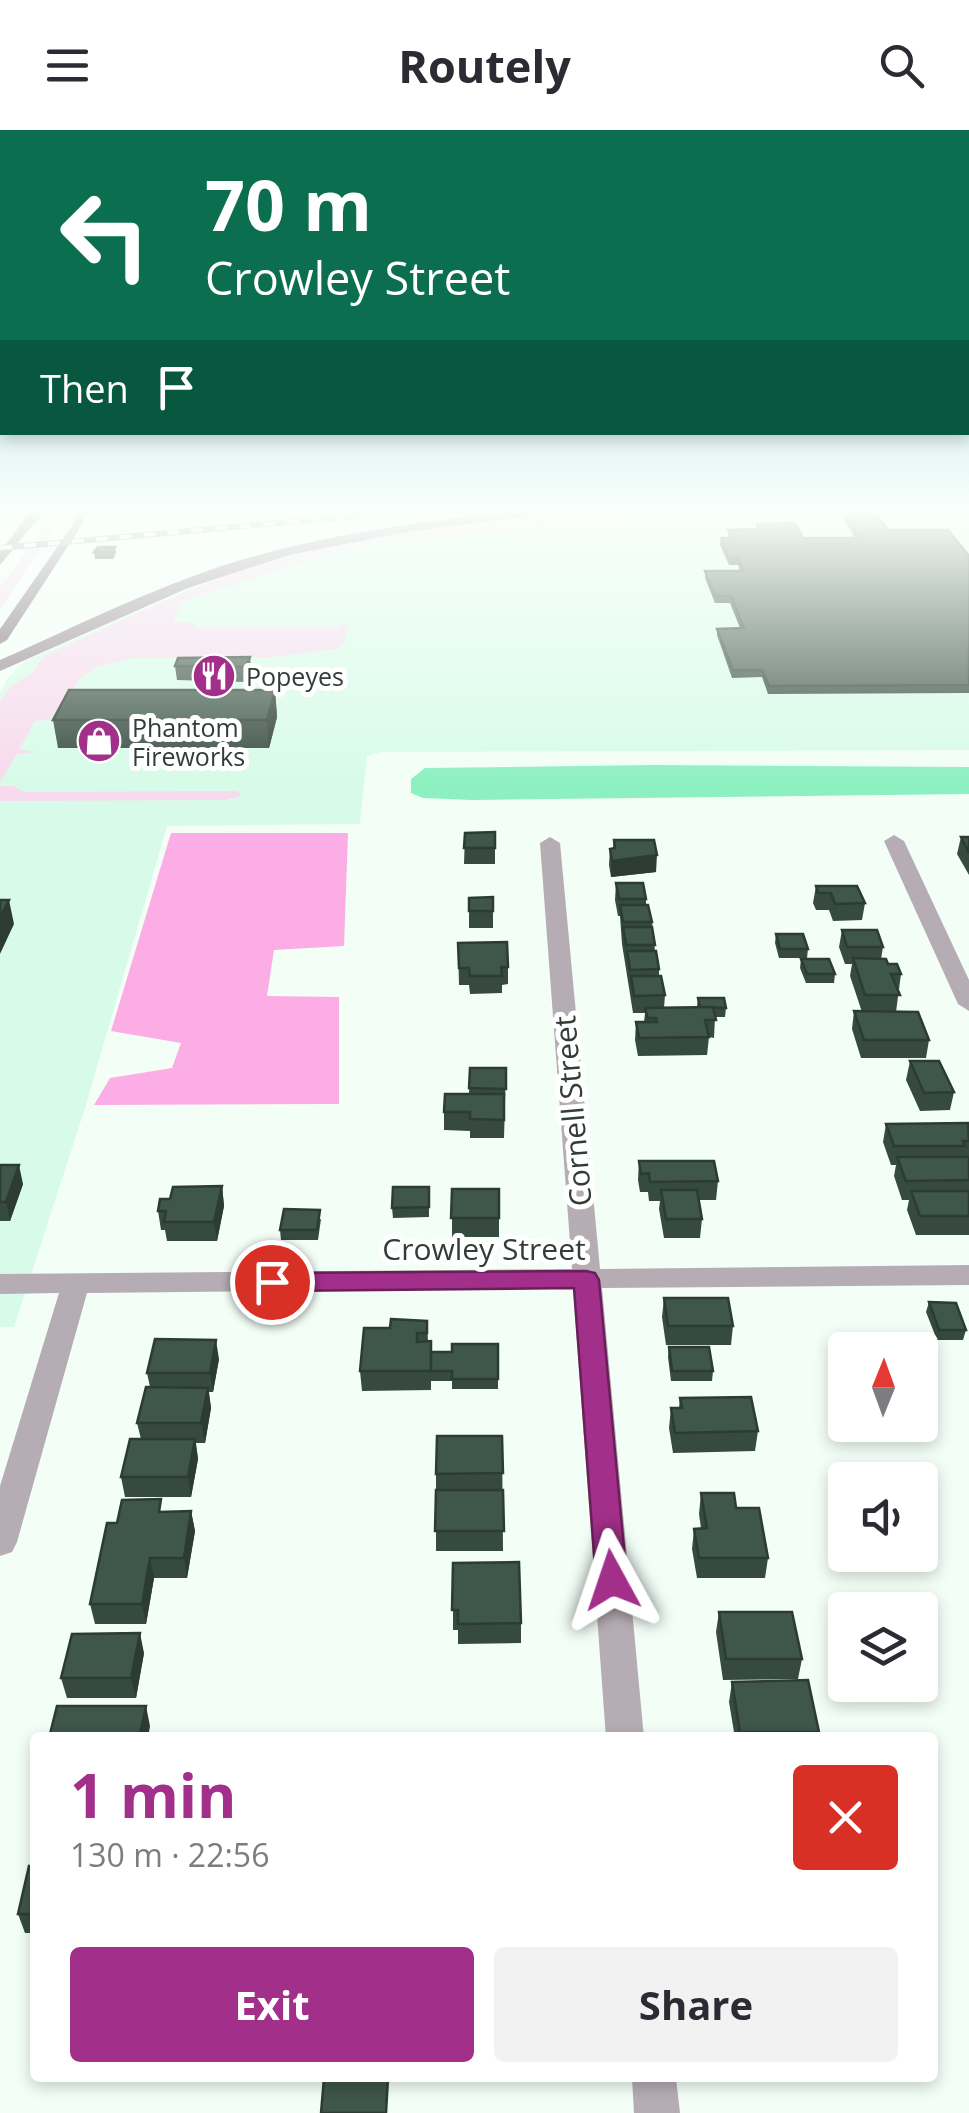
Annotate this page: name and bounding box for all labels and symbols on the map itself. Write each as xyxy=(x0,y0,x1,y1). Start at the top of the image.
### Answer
restaurant icon: Popeyes xyxy=(191,653,237,699)
place label: Popeyes xyxy=(246,659,344,693)
place label: Phantom Fireworks xyxy=(132,710,245,773)
shop icon: Phantom Fireworks xyxy=(76,718,122,764)
street label: Cornell Street xyxy=(543,1014,601,1208)
street label: Crowley Street xyxy=(382,1228,586,1269)
pin xyxy=(230,1240,315,1325)
north arrow xyxy=(828,1332,938,1442)
position arrow xyxy=(560,1528,664,1632)

